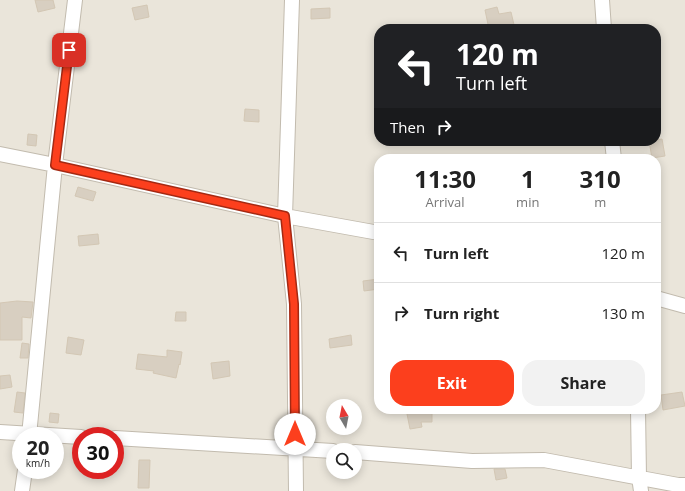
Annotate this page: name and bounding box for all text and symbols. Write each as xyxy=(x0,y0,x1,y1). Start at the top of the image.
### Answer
pin xyxy=(52,33,86,67)
text: 120 m xyxy=(456,35,539,73)
icon: arrive xyxy=(58,39,80,61)
icon: left xyxy=(390,40,442,92)
text: Turn left xyxy=(456,71,527,95)
icon: right xyxy=(433,116,455,138)
text: Then xyxy=(390,117,425,137)
text: 11:30 xyxy=(414,162,476,195)
text: 1 xyxy=(521,162,535,195)
text: 310 xyxy=(580,162,621,195)
text: Arrival xyxy=(425,193,465,211)
text: min xyxy=(516,193,539,211)
text: m xyxy=(594,193,606,211)
icon: left xyxy=(390,242,412,264)
text: Turn left xyxy=(424,243,489,263)
text: 120 m xyxy=(601,243,645,263)
icon: right xyxy=(390,302,412,324)
text: Turn right xyxy=(424,303,499,323)
text: 130 m xyxy=(601,303,645,323)
button: Exit xyxy=(390,360,514,406)
button: Share xyxy=(522,360,645,406)
north arrow xyxy=(326,399,362,435)
map controls xyxy=(326,399,362,479)
position arrow xyxy=(274,413,316,455)
speed limit sign: 30 xyxy=(72,427,124,479)
text: 20 xyxy=(27,434,49,461)
button: search xyxy=(326,443,362,479)
text: km/h xyxy=(26,456,50,470)

